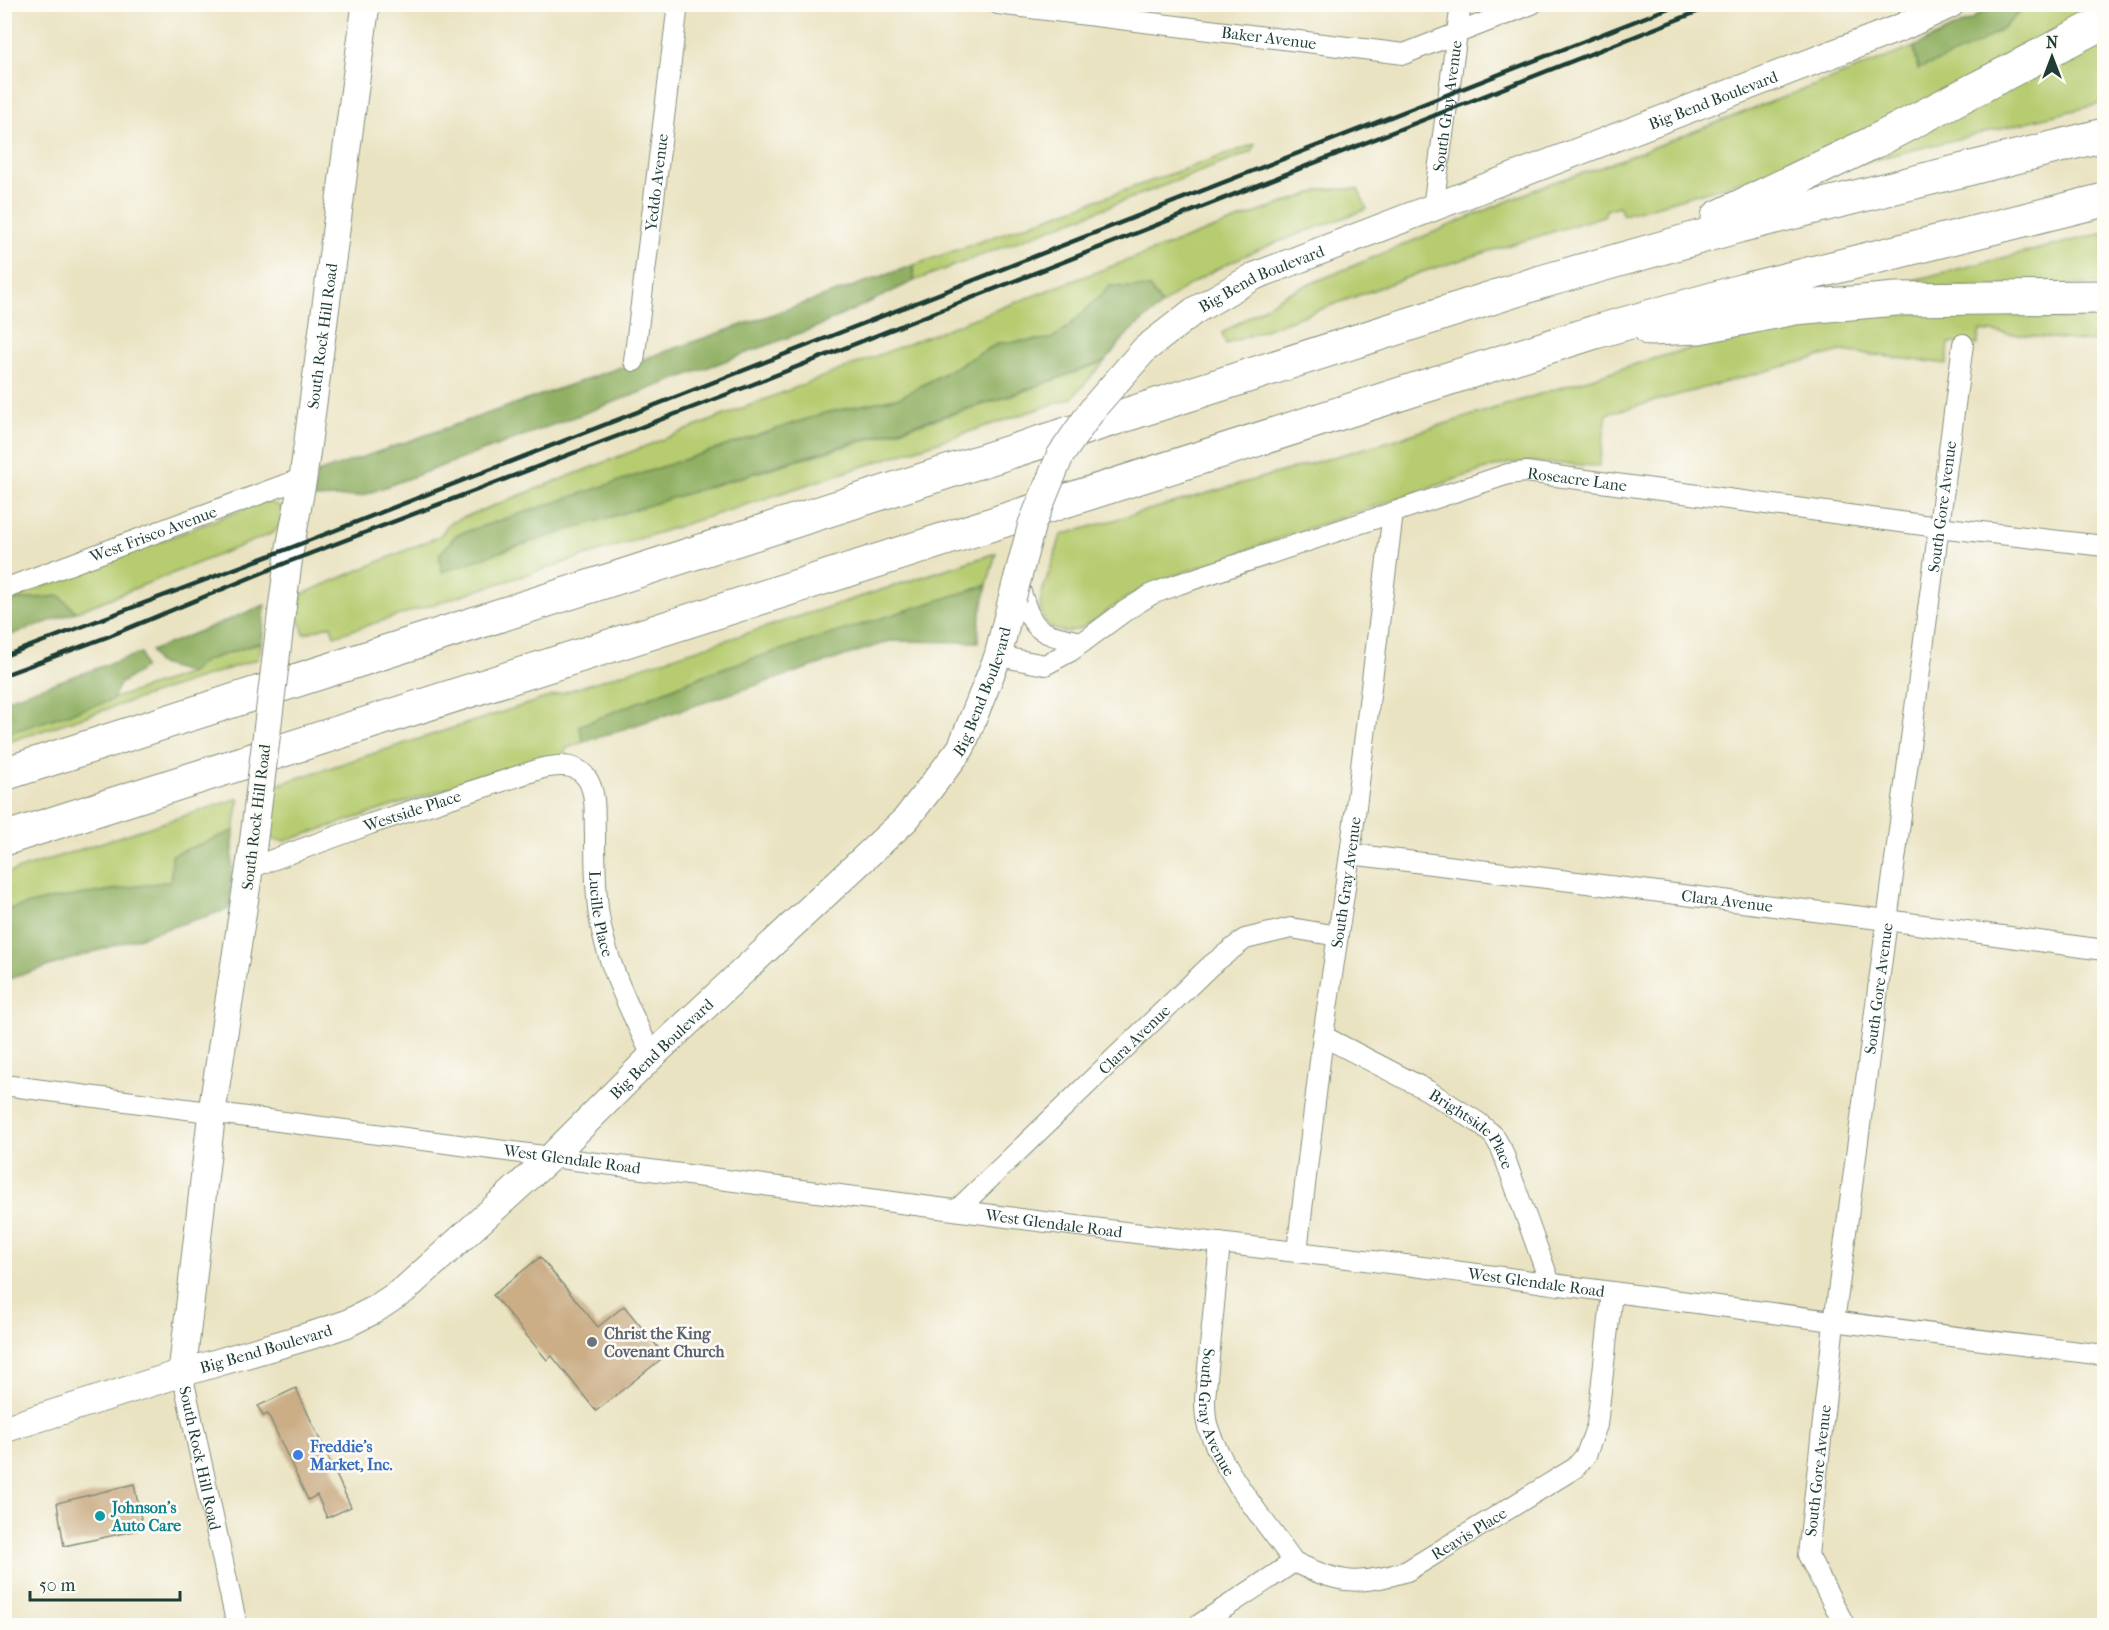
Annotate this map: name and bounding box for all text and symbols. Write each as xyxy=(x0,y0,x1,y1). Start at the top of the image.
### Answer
street label: Baker Avenue xyxy=(1220,22,1318,53)
north arrow xyxy=(2022,27,2082,87)
text: N xyxy=(2046,33,2059,52)
street label: South Gray Avenue xyxy=(1428,39,1465,173)
street label: Big Bend Boulevard xyxy=(1646,66,1780,133)
street label: Yeddo Avenue xyxy=(640,132,671,233)
street label: Big Bend Boulevard xyxy=(1195,241,1327,316)
street label: South Rock Hill Road xyxy=(303,262,341,410)
street label: South Gore Avenue xyxy=(1924,440,1960,573)
street label: Roseacre Lane xyxy=(1526,463,1628,495)
street label: West Frisco Avenue xyxy=(86,501,219,566)
street label: Big Bend Boulevard xyxy=(949,624,1014,760)
street label: South Rock Hill Road xyxy=(238,743,274,891)
street label: Westside Place xyxy=(360,786,463,835)
street label: South Gray Avenue xyxy=(1327,815,1364,949)
street label: Lucille Place xyxy=(586,870,618,959)
street label: Clara Avenue xyxy=(1680,885,1774,915)
street label: South Gore Avenue xyxy=(1860,921,1896,1055)
street label: Big Bend Boulevard xyxy=(605,994,717,1103)
street label: Clara Avenue xyxy=(1094,1000,1174,1078)
street label: Brightside Place xyxy=(1426,1085,1518,1171)
street label: West Glendale Road xyxy=(502,1140,642,1177)
street label: West Glendale Road xyxy=(983,1205,1124,1241)
street label: West Glendale Road xyxy=(1466,1263,1606,1300)
street label: Big Bend Boulevard xyxy=(198,1320,335,1377)
place label: Christ the King Covenant Church xyxy=(604,1324,726,1361)
marker: Christ the King Covenant Church xyxy=(585,1335,599,1349)
street label: South Gray Avenue xyxy=(1195,1347,1240,1479)
street label: South Rock Hill Road xyxy=(176,1384,225,1532)
street label: South Gore Avenue xyxy=(1801,1404,1834,1537)
place label: Freddie's Market, Inc. xyxy=(309,1437,393,1474)
marker: Freddie's Market, Inc. xyxy=(291,1448,305,1462)
place label: Johnson's Auto Care xyxy=(110,1498,181,1535)
street label: Reavis Place xyxy=(1427,1503,1510,1563)
marker: Johnson's Auto Care xyxy=(93,1509,107,1523)
scale bar xyxy=(30,1564,180,1602)
text: 50 m xyxy=(39,1575,76,1596)

